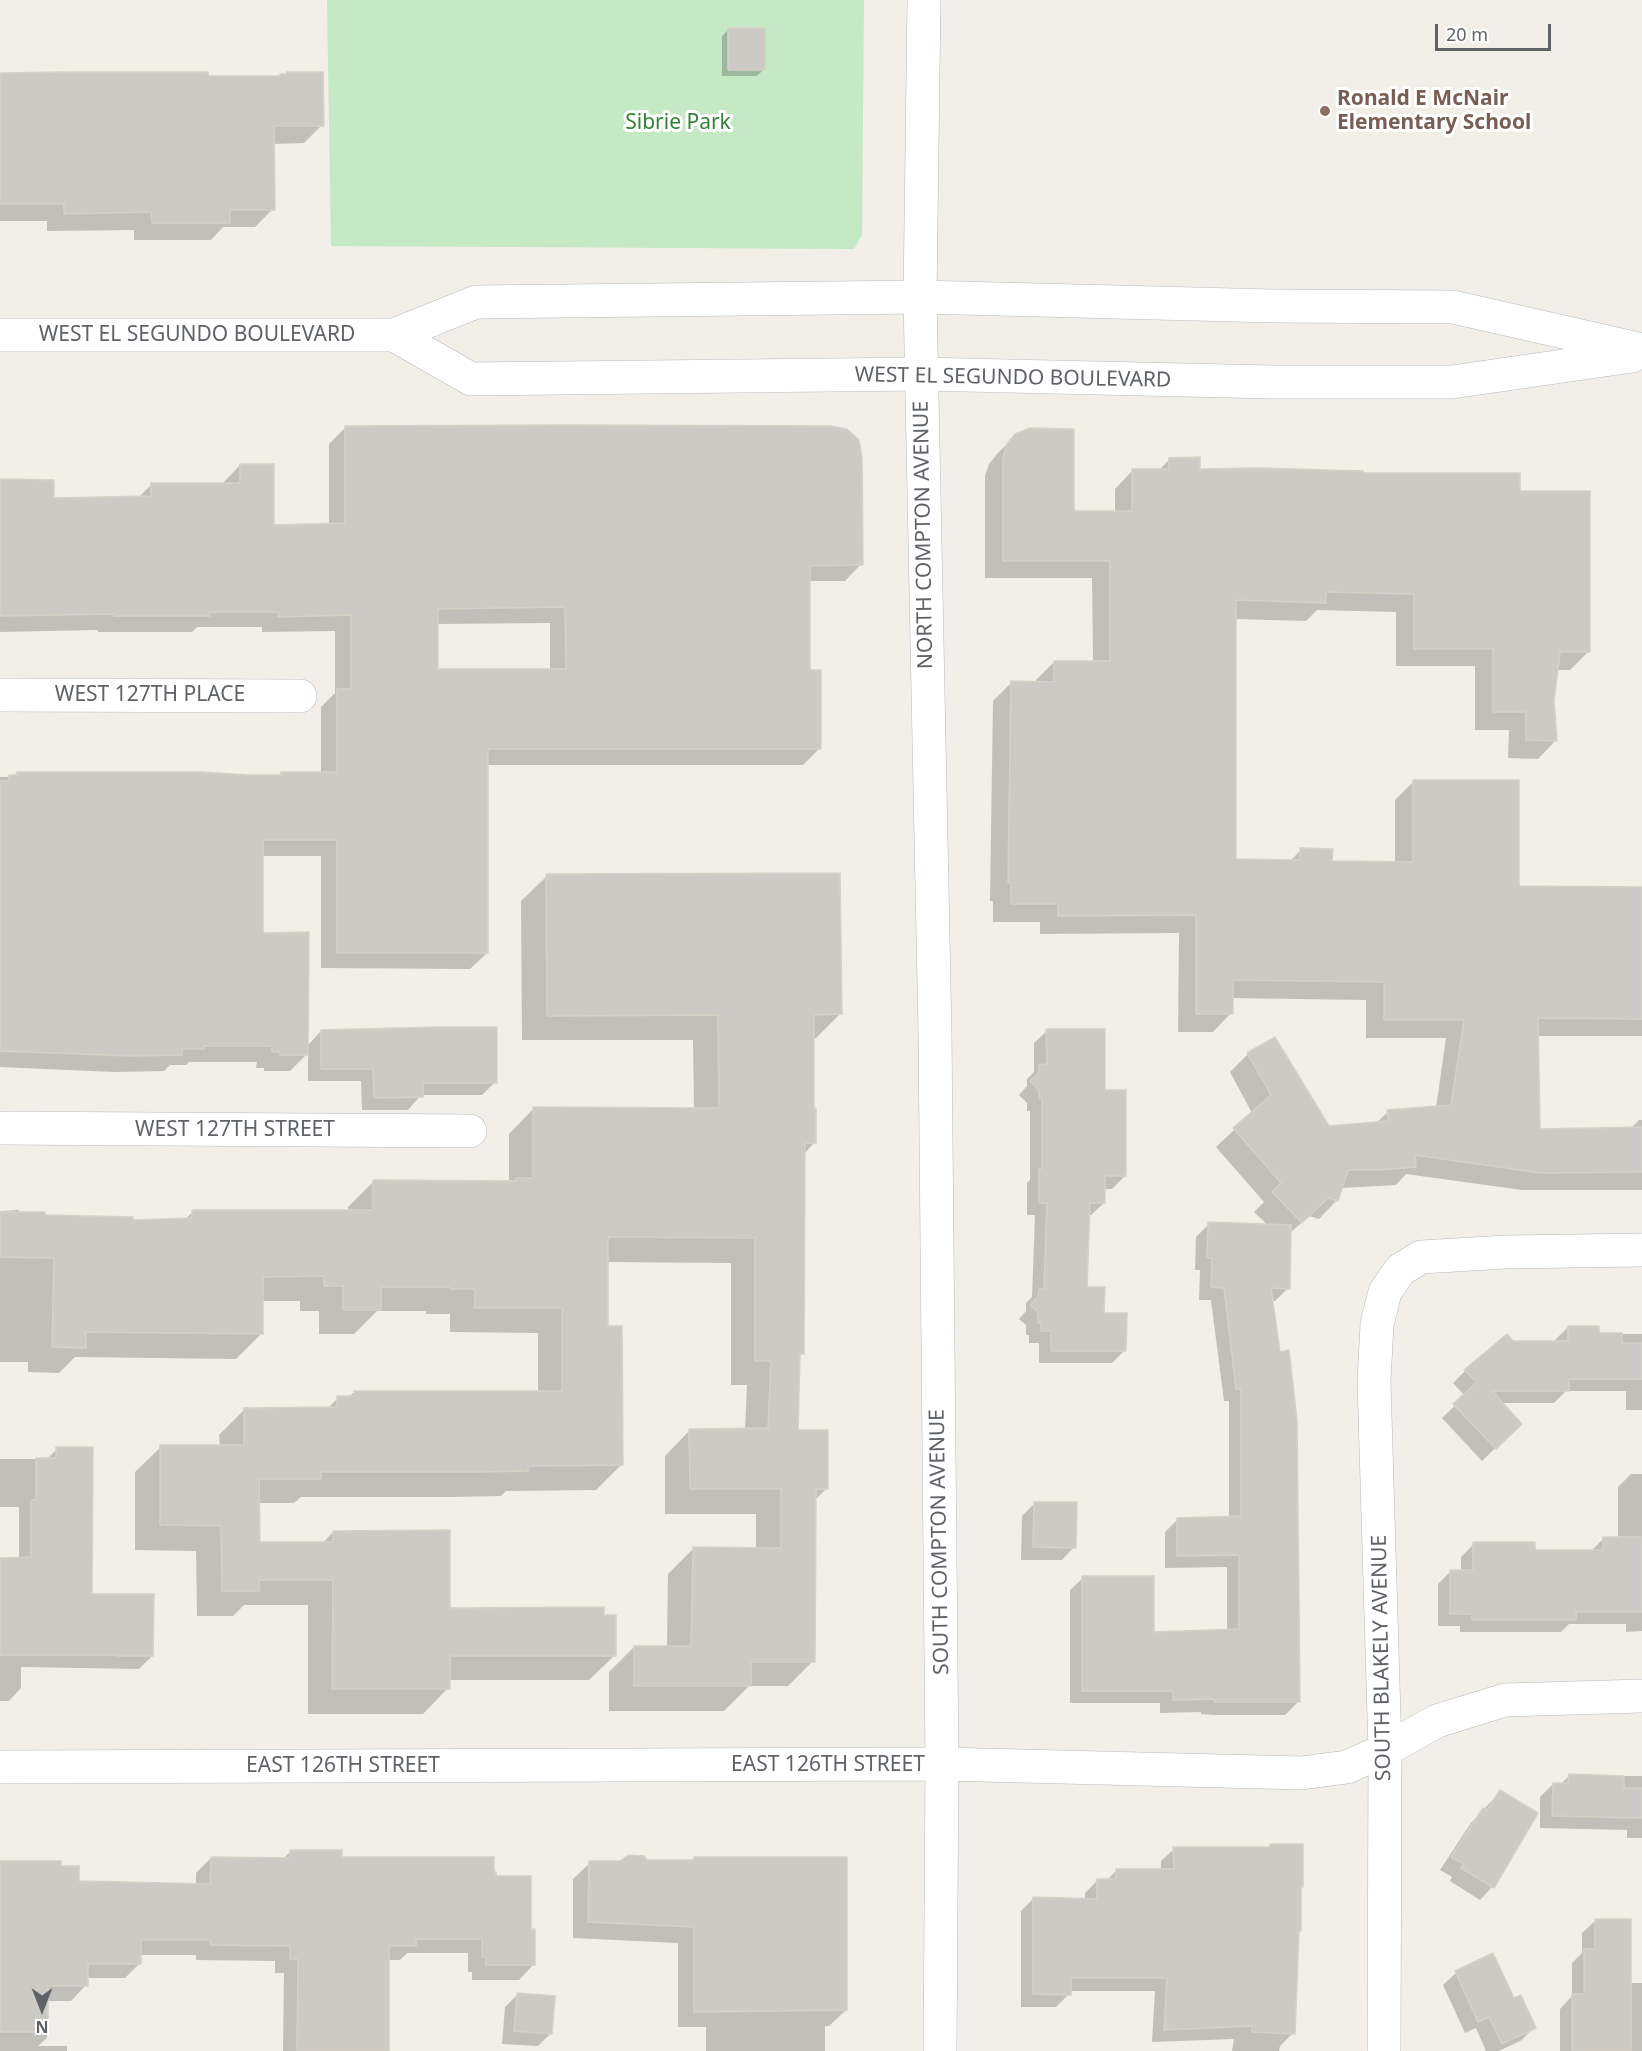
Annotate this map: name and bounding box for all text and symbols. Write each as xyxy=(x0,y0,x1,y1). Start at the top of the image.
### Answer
scale bar xyxy=(1438,12,1554,50)
text: 20 m xyxy=(1446,22,1488,46)
place label: Ronald E McNair Elementary School xyxy=(1337,86,1531,136)
marker: Ronald E McNair Elementary School xyxy=(1318,104,1332,118)
park label: Sibrie Park xyxy=(625,110,731,136)
street label: WEST EL SEGUNDO BOULEVARD xyxy=(39,322,355,348)
street label: WEST EL SEGUNDO BOULEVARD xyxy=(854,363,1172,393)
street label: NORTH COMPTON AVENUE xyxy=(909,401,939,669)
street label: WEST 127TH PLACE xyxy=(55,682,245,708)
street label: WEST 127TH STREET xyxy=(135,1117,335,1143)
street label: SOUTH COMPTON AVENUE xyxy=(925,1409,955,1675)
street label: SOUTH BLAKELY AVENUE xyxy=(1367,1535,1397,1781)
street label: EAST 126TH STREET xyxy=(731,1752,925,1778)
street label: EAST 126TH STREET xyxy=(246,1753,440,1779)
north arrow xyxy=(12,1979,72,2039)
text: N xyxy=(36,2016,49,2038)

